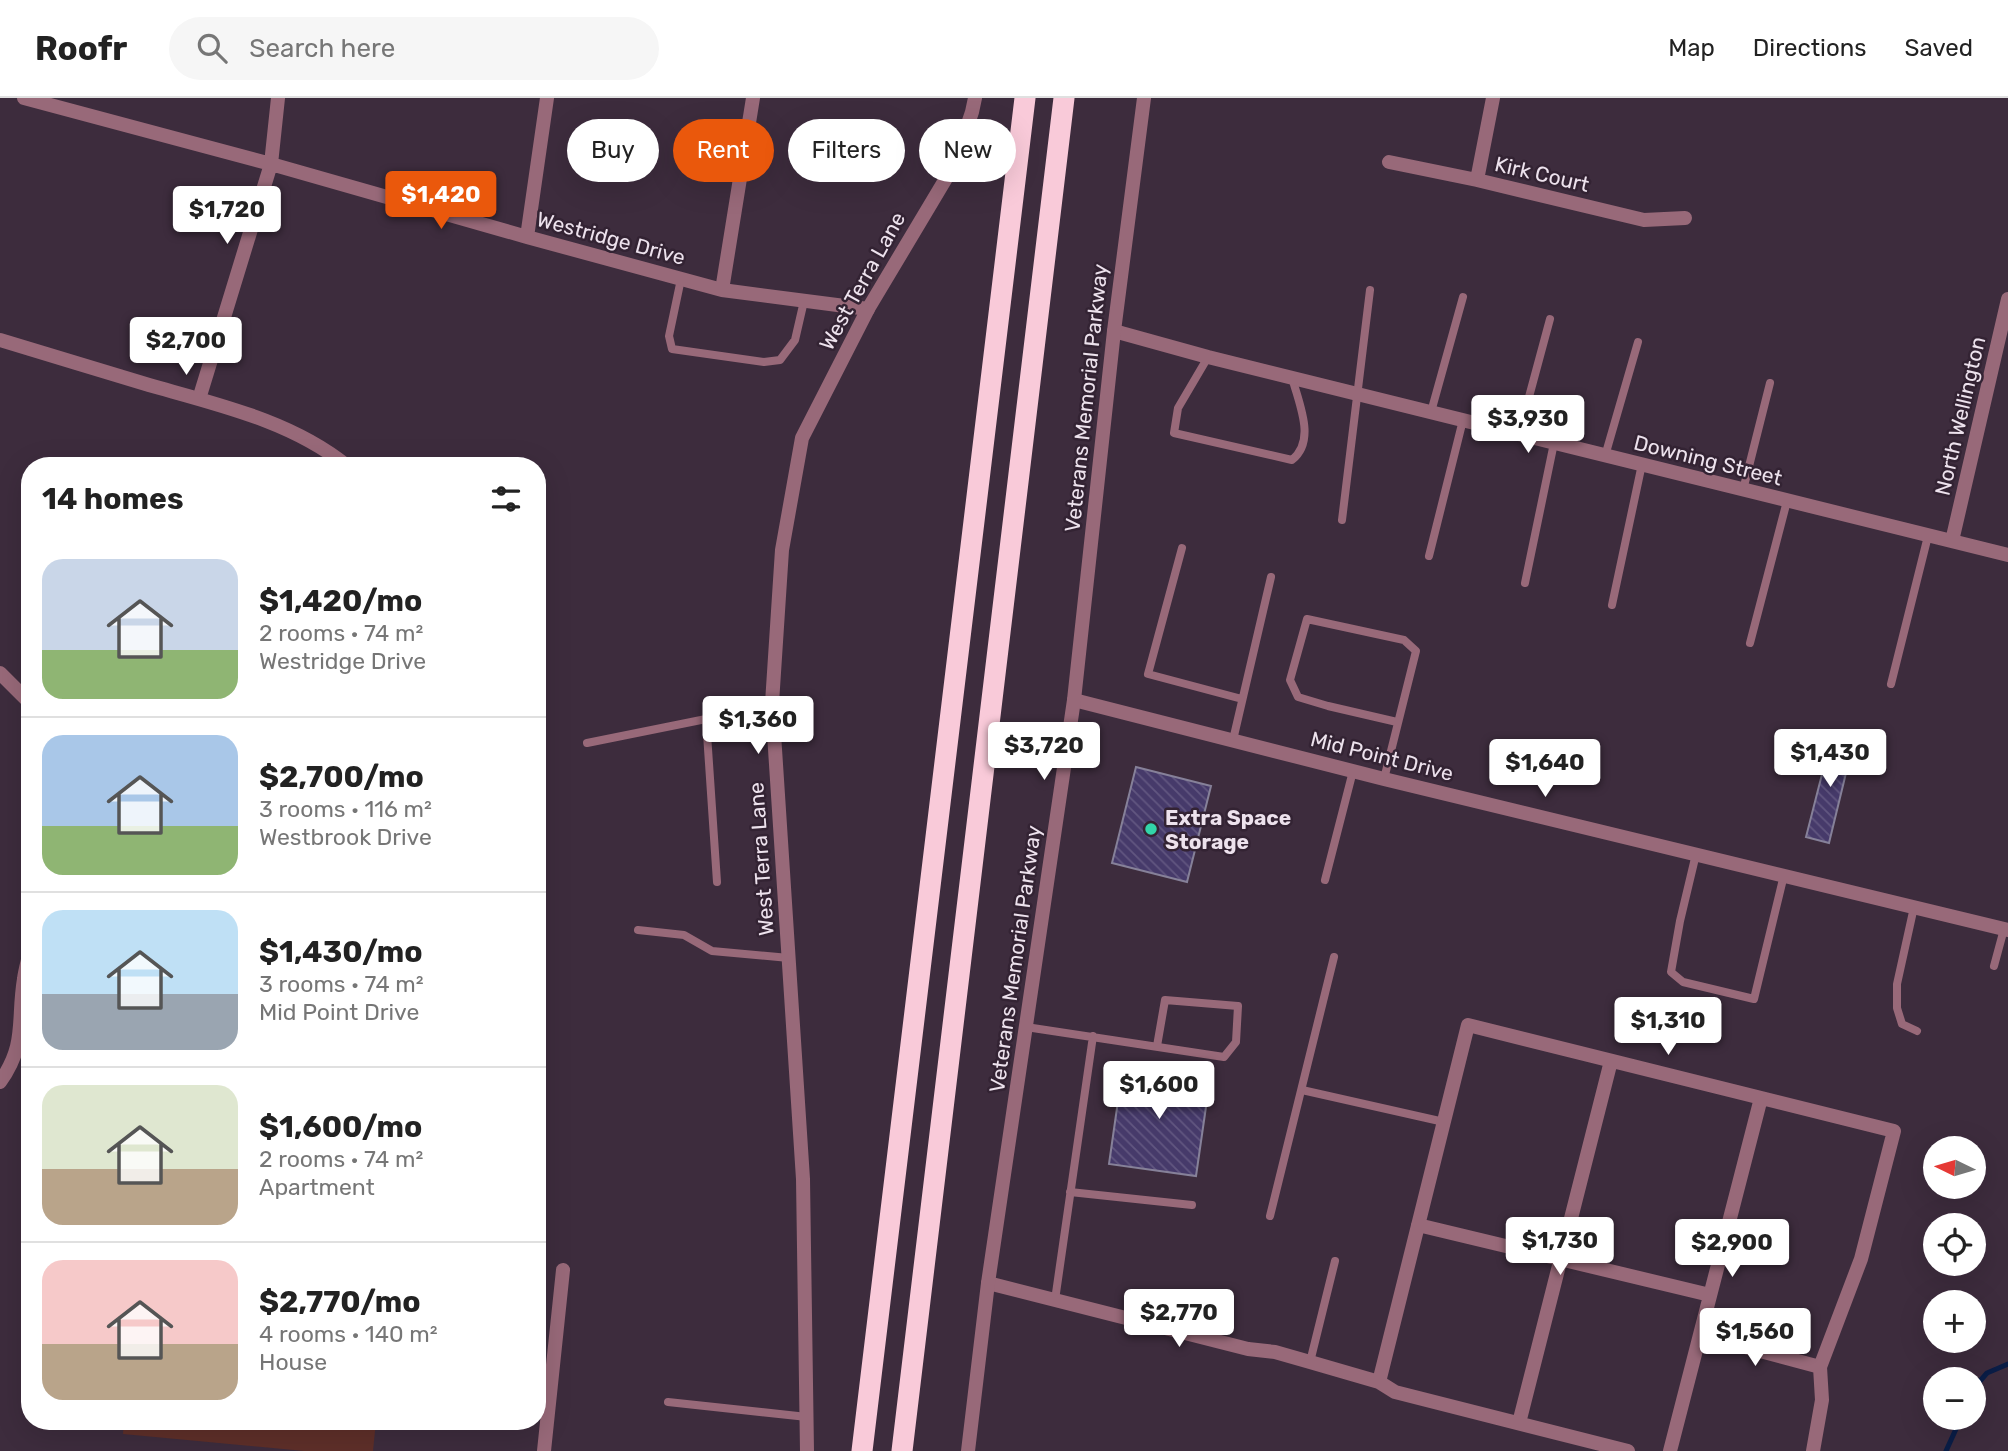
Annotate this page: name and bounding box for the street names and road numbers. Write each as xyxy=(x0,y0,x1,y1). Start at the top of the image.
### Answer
street label: Kirk Court xyxy=(1492,151,1592,197)
street label: Westridge Drive xyxy=(534,206,688,270)
street label: West Terra Lane xyxy=(814,208,910,354)
street label: Veterans Memorial Parkway xyxy=(1059,262,1113,533)
street label: North Wellington xyxy=(1930,334,1990,498)
street label: Downing Street xyxy=(1631,429,1785,491)
street label: Mid Point Drive xyxy=(1308,726,1456,786)
street label: West Terra Lane xyxy=(743,781,779,937)
street label: Veterans Memorial Parkway xyxy=(984,823,1046,1094)

